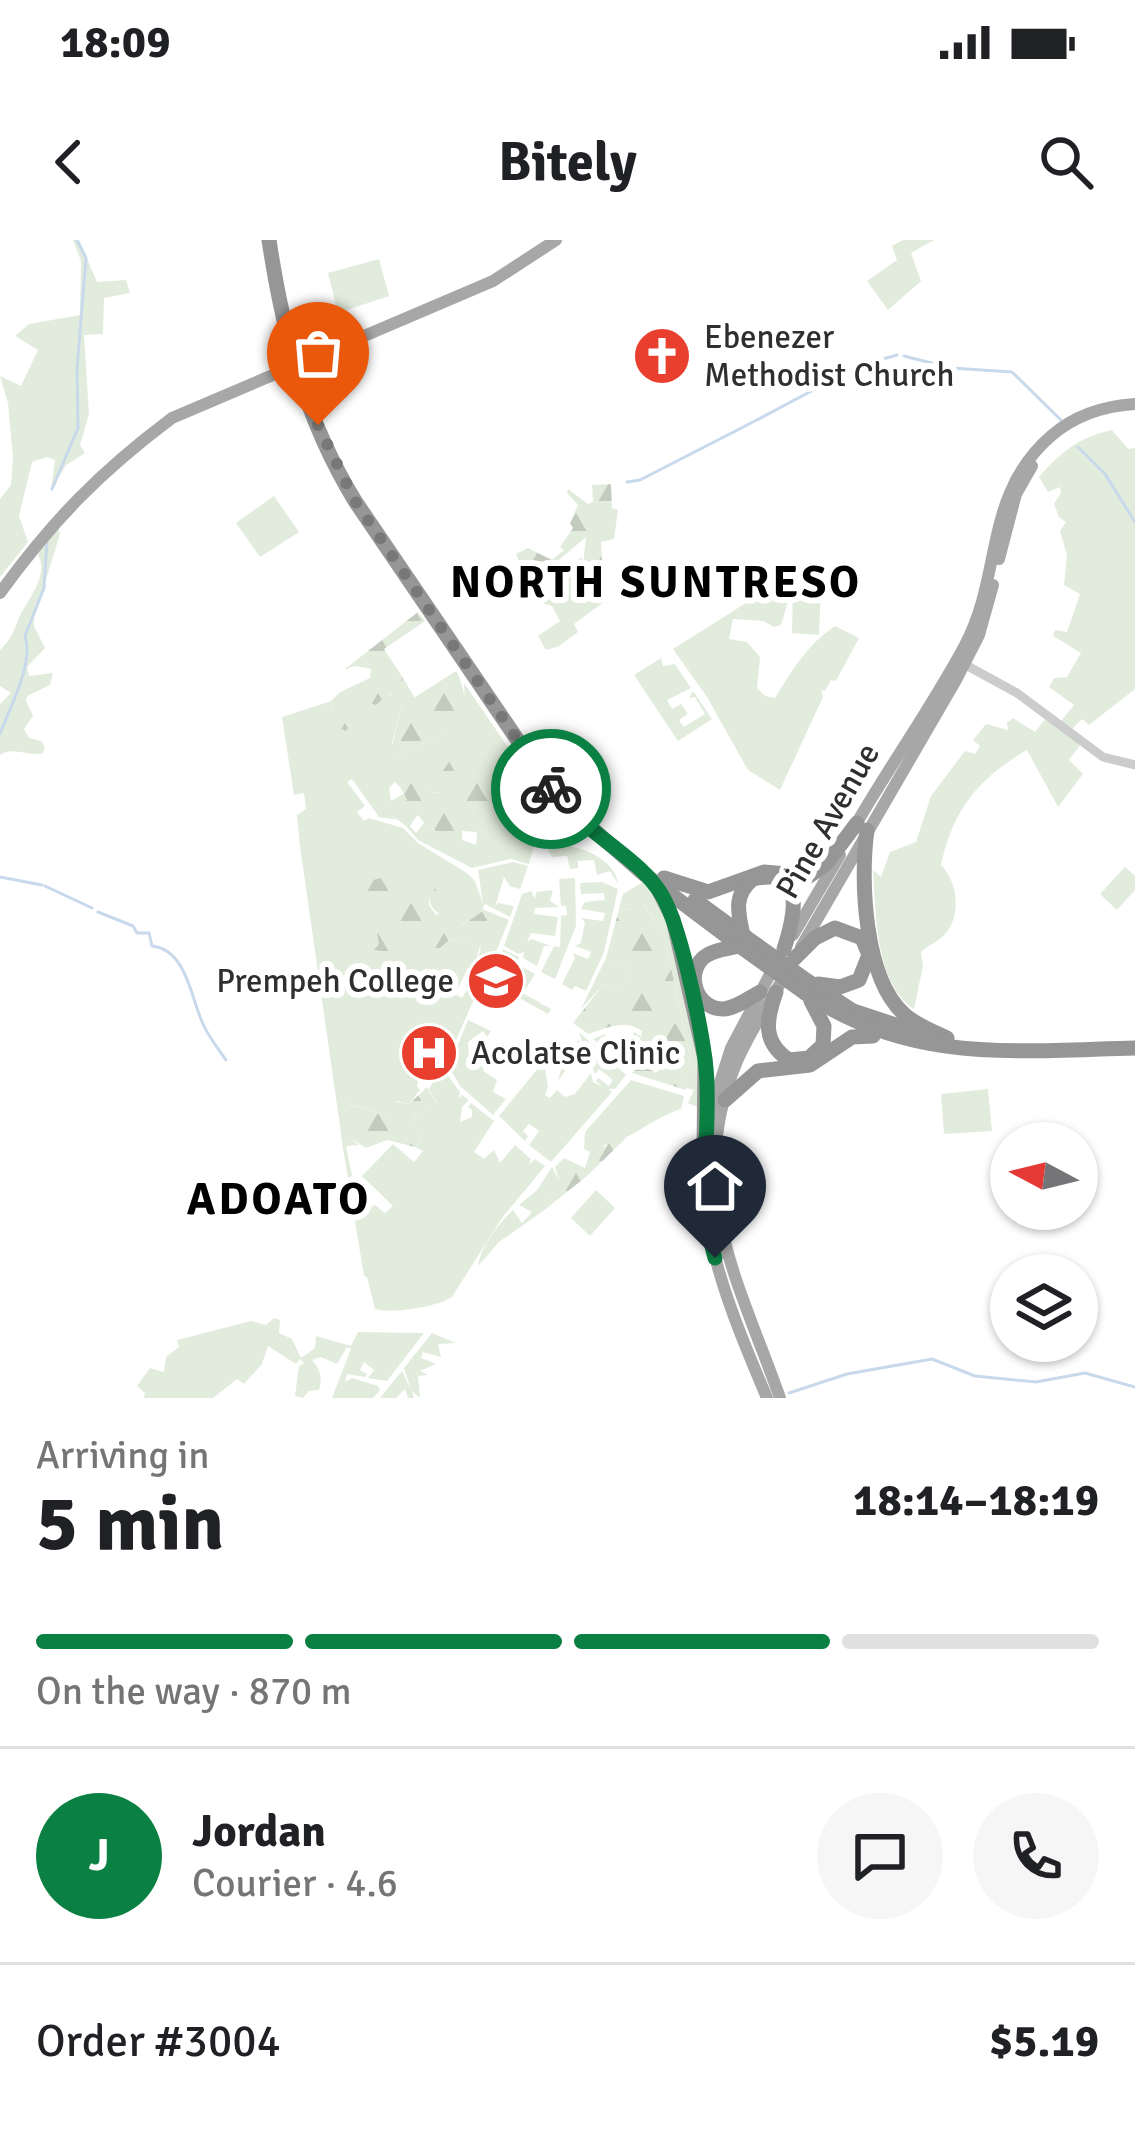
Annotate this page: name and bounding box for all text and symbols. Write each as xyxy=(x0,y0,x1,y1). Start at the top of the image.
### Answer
text: 18:09 xyxy=(60,15,170,70)
icon: back xyxy=(36,129,102,195)
text: Bitely xyxy=(498,129,637,196)
icon: search xyxy=(1033,129,1099,195)
pin xyxy=(267,302,369,425)
place label: Ebenezer Methodist Church xyxy=(704,317,954,396)
icon: bag xyxy=(285,320,351,386)
church icon: Ebenezer Methodist Church xyxy=(631,325,693,387)
district label: NORTH SUNTRESO xyxy=(450,555,862,610)
courier xyxy=(491,729,611,849)
street label: Pine Avenue xyxy=(767,736,889,906)
icon: bike xyxy=(518,756,584,822)
school or university icon: Prempeh College xyxy=(465,950,527,1012)
place label: Prempeh College xyxy=(216,961,454,1002)
hospital icon: Acolatse Clinic xyxy=(398,1022,460,1084)
place label: Acolatse Clinic xyxy=(471,1033,680,1074)
north arrow xyxy=(990,1122,1098,1230)
map controls xyxy=(990,1122,1098,1362)
pin xyxy=(664,1135,766,1258)
icon: home xyxy=(682,1153,748,1219)
district label: ADOATO xyxy=(187,1172,371,1227)
button: layers xyxy=(990,1254,1098,1362)
text: Arriving in xyxy=(36,1431,210,1479)
text: 18:14–18:19 xyxy=(853,1473,1099,1528)
text: 5 min xyxy=(36,1476,224,1572)
text: On the way · 870 m xyxy=(36,1667,352,1715)
button: chat xyxy=(817,1793,943,1919)
button: phone xyxy=(973,1793,1099,1919)
text: Jordan xyxy=(192,1804,326,1859)
text: J xyxy=(88,1828,110,1883)
text: Courier · 4.6 xyxy=(192,1859,398,1907)
text: Order #3004 xyxy=(36,2014,281,2069)
text: $5.19 xyxy=(989,2014,1099,2069)

